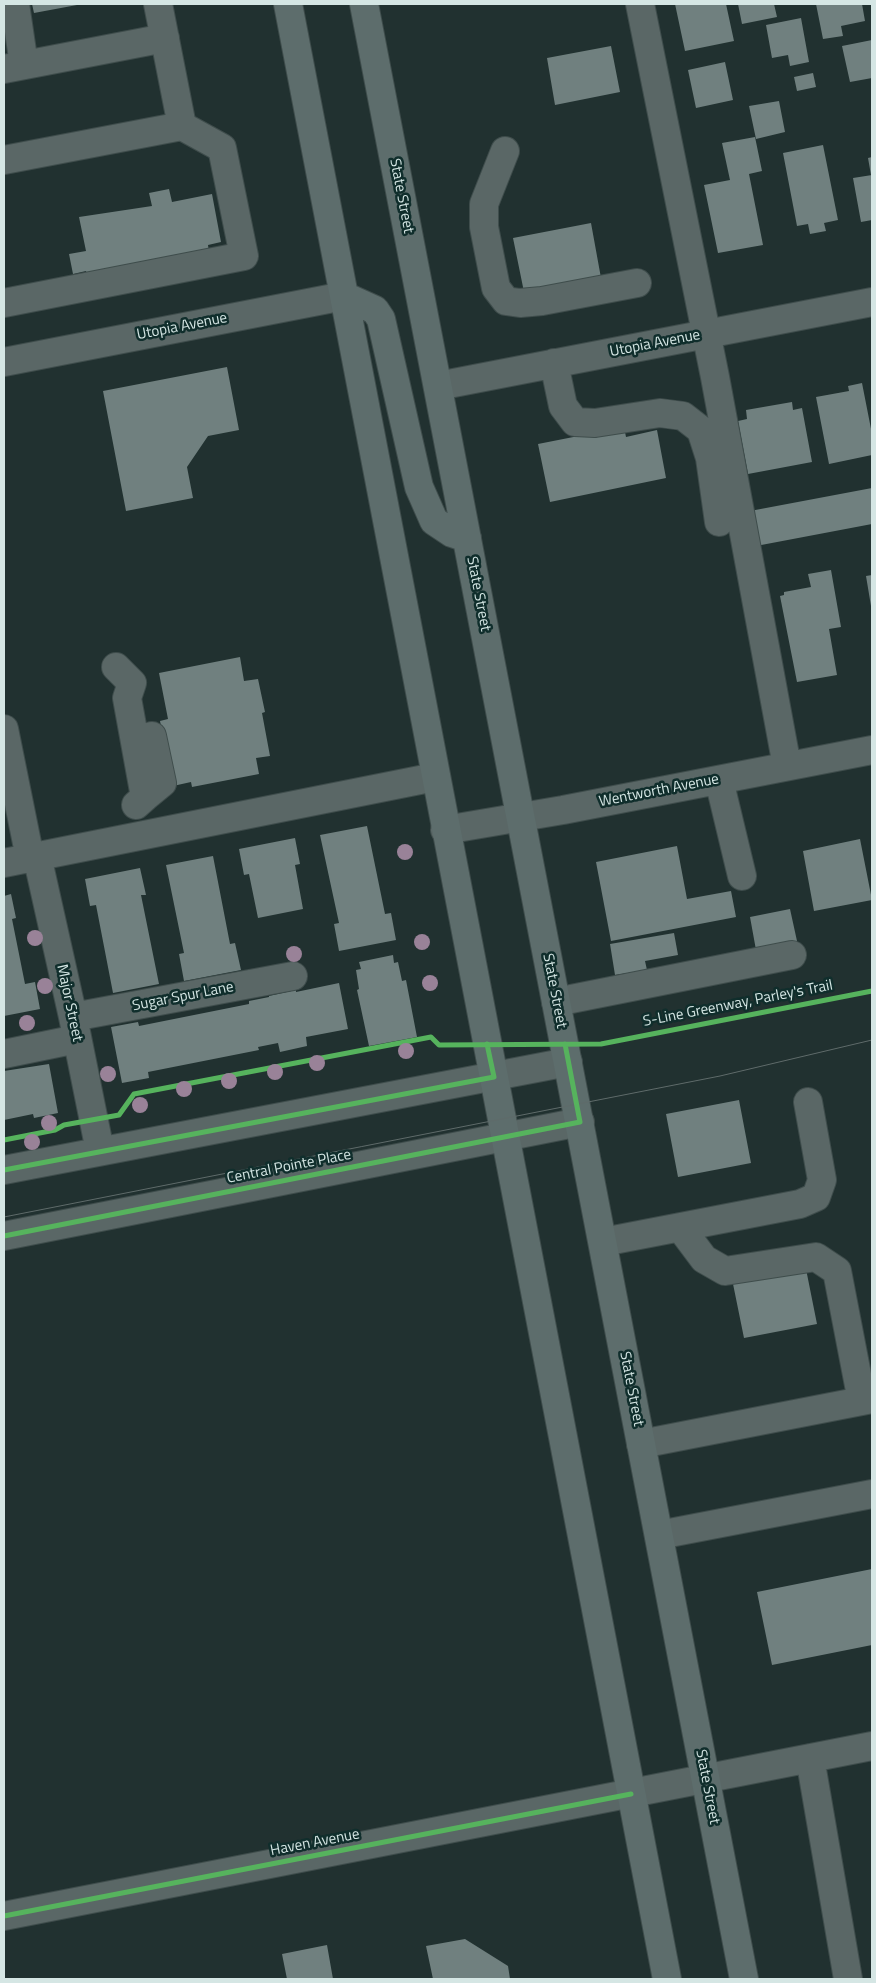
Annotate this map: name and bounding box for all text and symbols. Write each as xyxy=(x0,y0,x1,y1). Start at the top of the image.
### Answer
street label: State Street xyxy=(385,157,417,235)
street label: Utopia Avenue xyxy=(135,309,229,345)
street label: Utopia Avenue xyxy=(608,326,702,362)
street label: State Street xyxy=(462,555,494,633)
street label: Wentworth Avenue xyxy=(597,771,721,811)
street label: State Street xyxy=(538,952,570,1030)
street label: Major Street xyxy=(52,963,86,1043)
street label: S-Line Greenway, Parley's Trail xyxy=(642,977,834,1031)
street label: Sugar Spur Lane xyxy=(131,978,235,1016)
street label: Central Pointe Place xyxy=(225,1146,353,1188)
street label: State Street xyxy=(615,1350,647,1428)
street label: State Street xyxy=(691,1748,723,1826)
street label: Haven Avenue xyxy=(269,1826,361,1860)

